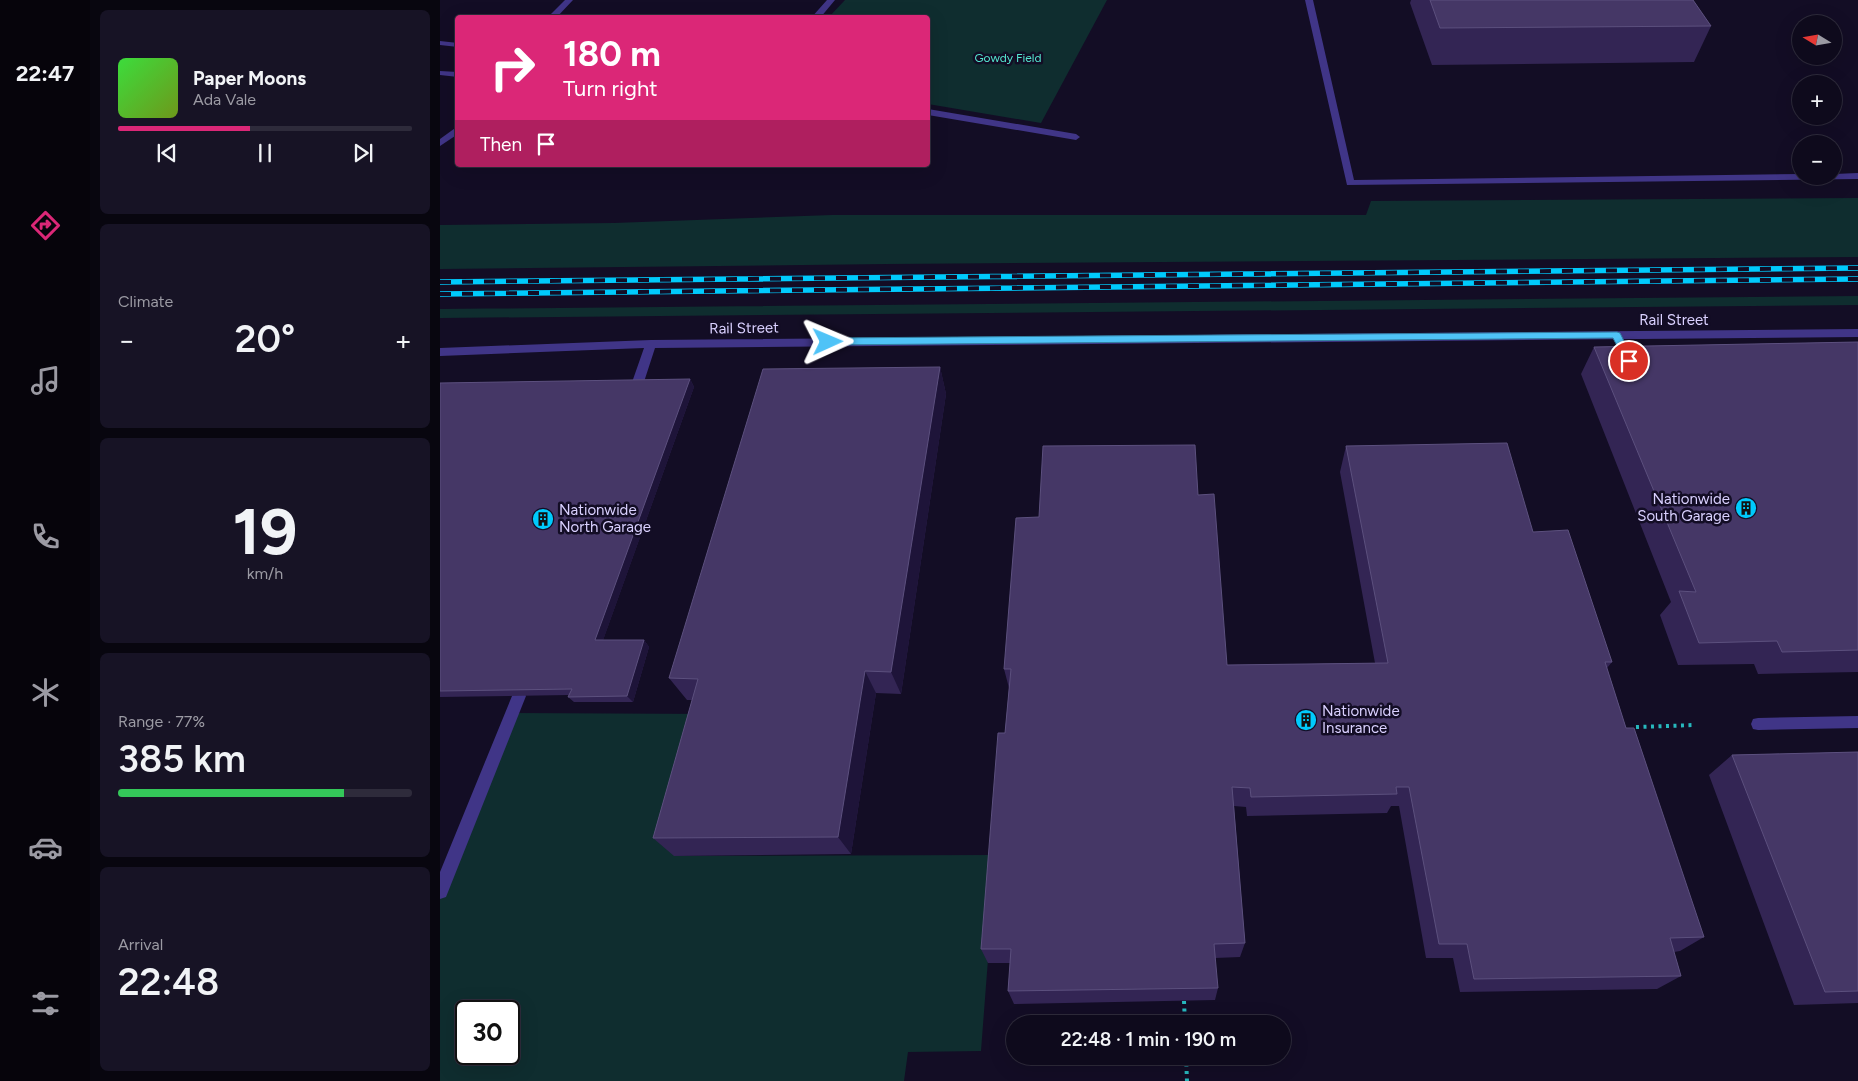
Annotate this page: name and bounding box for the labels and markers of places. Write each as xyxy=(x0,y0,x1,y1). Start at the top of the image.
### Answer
pin xyxy=(1608,340,1650,382)
place label: Nationwide South Garage xyxy=(1637,490,1730,525)
building icon: Nationwide South Garage xyxy=(1734,496,1758,520)
place label: Nationwide North Garage xyxy=(559,501,651,536)
building icon: Nationwide North Garage xyxy=(531,507,555,531)
place label: Nationwide Insurance xyxy=(1322,702,1400,737)
building icon: Nationwide Insurance xyxy=(1294,708,1318,732)

